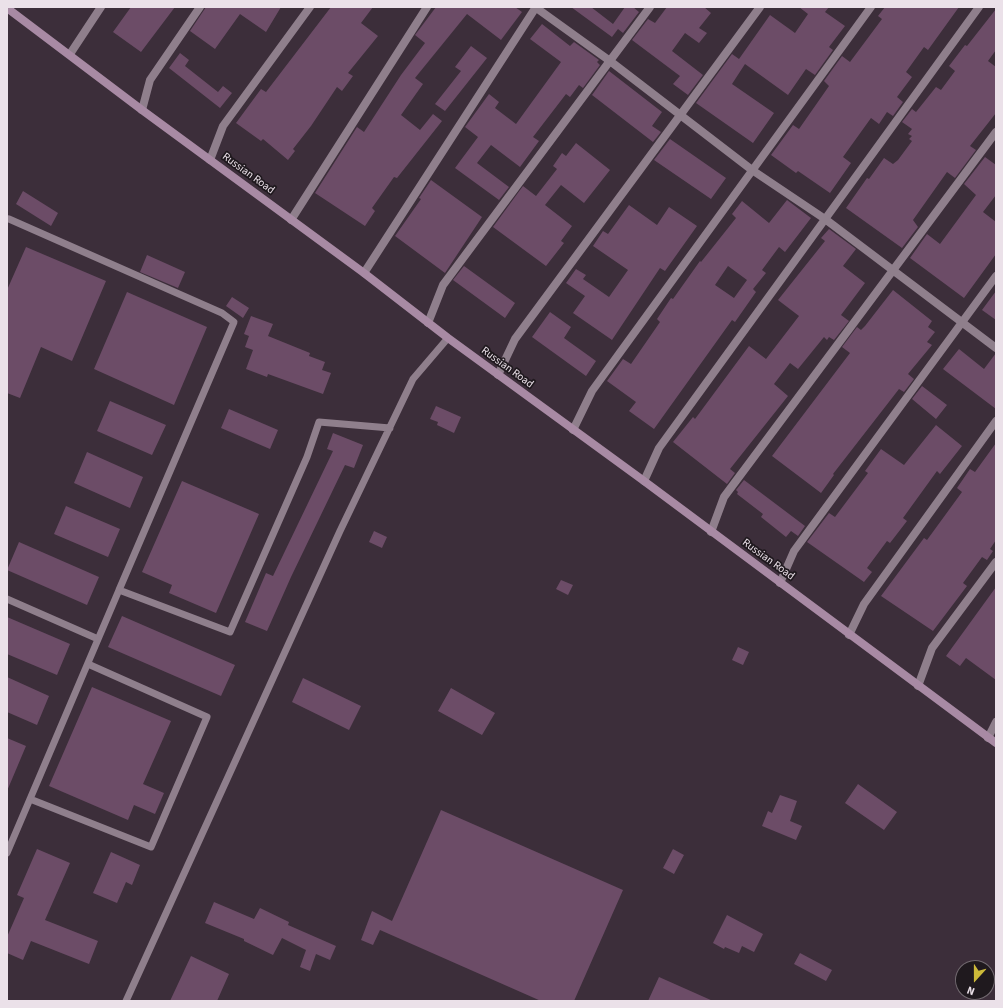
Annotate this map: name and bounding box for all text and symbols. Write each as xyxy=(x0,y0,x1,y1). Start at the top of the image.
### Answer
street label: Russian Road xyxy=(219,151,277,197)
street label: Russian Road xyxy=(478,345,536,391)
street label: Russian Road xyxy=(739,537,797,583)
north arrow xyxy=(955,960,995,1000)
text: N xyxy=(965,982,977,999)

